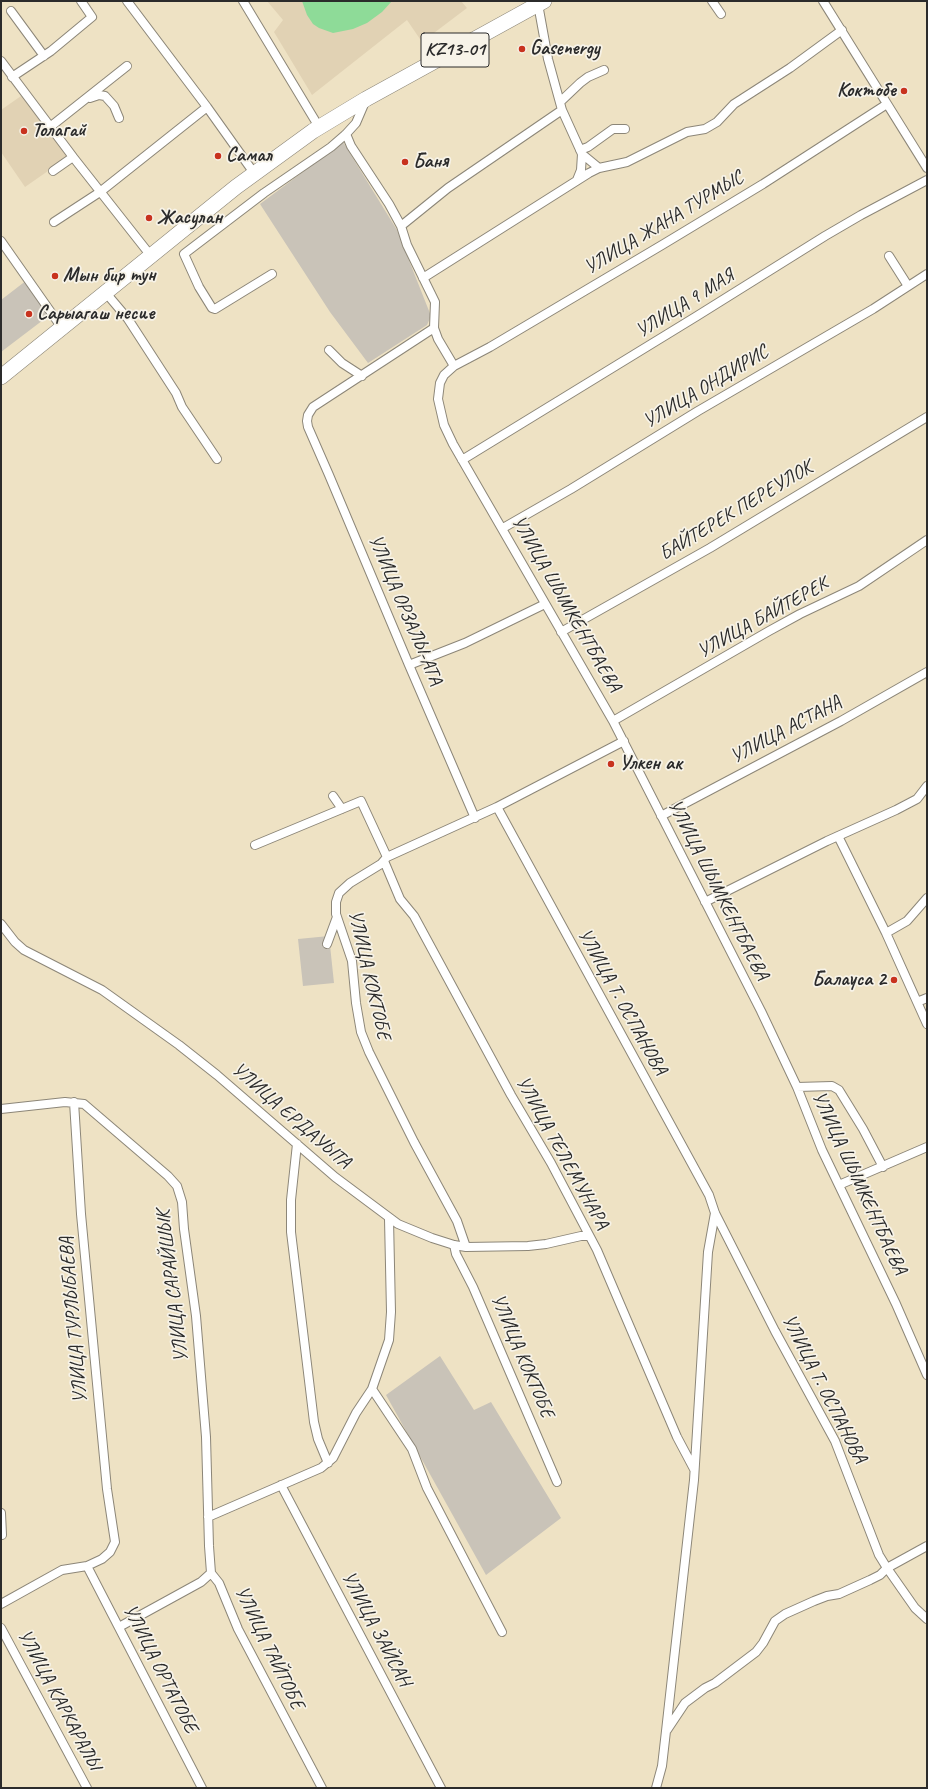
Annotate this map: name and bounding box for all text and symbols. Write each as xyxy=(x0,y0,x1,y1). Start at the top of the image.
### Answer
road number: KZ13-01 xyxy=(421,33,489,67)
place label: Gasenergy xyxy=(530,37,600,61)
marker: Gasenergy xyxy=(517,44,527,54)
place label: Коктобе xyxy=(837,79,896,103)
marker: Коктобе xyxy=(899,86,909,96)
place label: Толагай xyxy=(32,119,86,143)
marker: Толагай xyxy=(19,126,29,136)
place label: Самал xyxy=(226,144,272,168)
place label: Баня xyxy=(413,150,448,174)
marker: Самал xyxy=(213,151,223,161)
marker: Баня xyxy=(400,157,410,167)
street label: УЛИЦА ЖАНА ТУРМЫС xyxy=(580,166,748,280)
place label: Жасулан xyxy=(157,206,222,230)
marker: Жасулан xyxy=(144,213,154,223)
place label: Мын бир тун xyxy=(63,264,156,288)
street label: УЛИЦА 9 МАЯ xyxy=(632,264,738,344)
marker: Мын бир тун xyxy=(50,271,60,281)
place label: Сарыагаш несие xyxy=(37,302,154,326)
marker: Сарыагаш несие xyxy=(24,309,34,319)
street label: УЛИЦА ОНДИРИС xyxy=(639,340,773,434)
street label: БАЙТЕРЕК ПЕРЕУЛОК xyxy=(655,456,817,566)
street label: УЛИЦА ШЫМКЕНТБАЕВА xyxy=(506,512,626,696)
street label: УЛИЦА ОРЗАЛЫ-АТА xyxy=(362,531,448,689)
street label: УЛИЦА БАЙТЕРЕК xyxy=(694,572,832,664)
street label: УЛИЦА АСТАНА xyxy=(726,691,846,769)
place label: Улкен ак xyxy=(619,752,682,776)
marker: Улкен ак xyxy=(606,759,616,769)
street label: УЛИЦА ШЫМКЕНТБАЕВА xyxy=(662,796,774,984)
street label: УЛИЦА КОКТОБЕ xyxy=(342,908,396,1042)
street label: УЛИЦА Т. ОСПАНОВА xyxy=(572,925,672,1079)
place label: Балауса 2 xyxy=(812,968,886,992)
marker: Балауса 2 xyxy=(889,975,899,985)
street label: УЛИЦА ЕРДАУЫТА xyxy=(227,1058,355,1174)
street label: УЛИЦА ТЕЛЕМУНАРА xyxy=(510,1072,614,1234)
street label: УЛИЦА ШЫМКЕНТБАЕВА xyxy=(806,1088,912,1278)
street label: УЛИЦА САРАЙШЫК xyxy=(152,1208,194,1364)
street label: УЛИЦА ТУРЛЫБАЕВА xyxy=(55,1236,93,1404)
street label: УЛИЦА КОКТОБЕ xyxy=(485,1290,559,1422)
street label: УЛИЦА Т. ОСПАНОВА xyxy=(776,1311,872,1467)
street label: УЛИЦА ЗАЙСАН xyxy=(336,1567,416,1691)
street label: УЛИЦА ТАЙТОБЕ xyxy=(229,1583,309,1713)
street label: УЛИЦА ОРТАТОБЕ xyxy=(117,1601,203,1737)
street label: УЛИЦА КАРКАРАЛЫ xyxy=(12,1626,106,1774)

